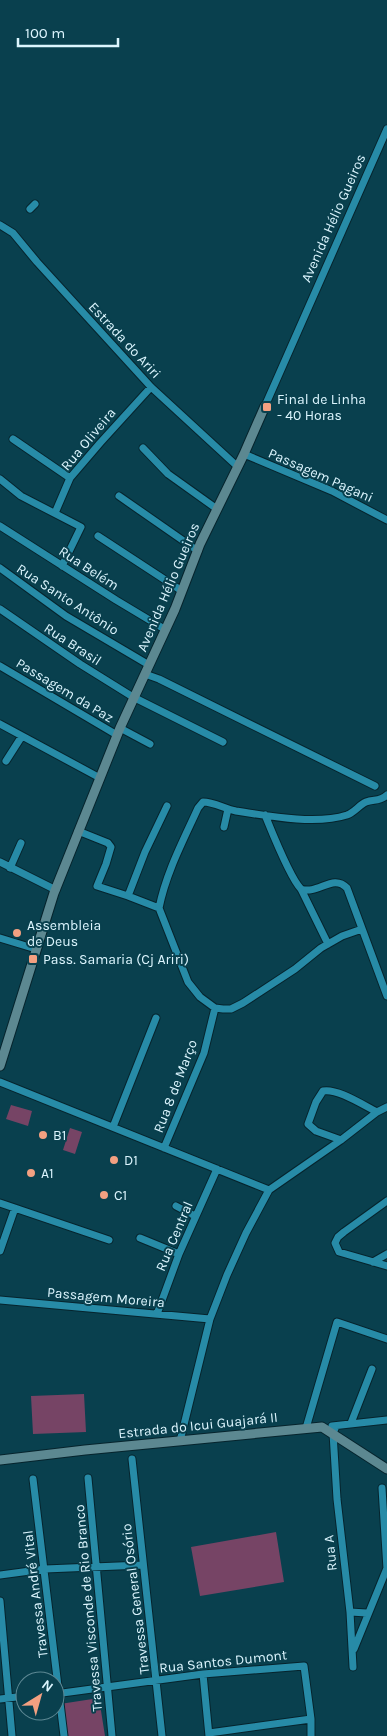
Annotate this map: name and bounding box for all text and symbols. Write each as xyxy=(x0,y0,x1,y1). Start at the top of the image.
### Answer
scale bar xyxy=(18,15,118,47)
text: 100 m xyxy=(25,24,65,42)
street label: Avenida Hélio Gueiros xyxy=(298,152,369,285)
street label: Estrada do Ariri xyxy=(85,299,164,382)
place label: Final de Linha - 40 Horas xyxy=(277,391,366,424)
marker: Final de Linha - 40 Horas xyxy=(261,401,273,413)
street label: Rua Oliveira xyxy=(57,405,119,474)
street label: Passagem Pagani xyxy=(266,445,376,506)
street label: Avenida Hélio Gueiros xyxy=(134,520,203,654)
street label: Rua Belém xyxy=(56,543,122,594)
street label: Rua Santo Antônio xyxy=(13,560,122,639)
street label: Rua Brasil xyxy=(41,620,105,669)
street label: Passagem da Paz xyxy=(13,655,117,726)
place label: Assembleia de Deus xyxy=(27,917,101,950)
marker: Assembleia de Deus xyxy=(11,927,23,939)
place label: Pass. Samaria (Cj Ariri) xyxy=(43,951,189,968)
marker: Pass. Samaria (Cj Ariri) xyxy=(27,953,39,965)
street label: Rua 8 de Março xyxy=(150,1037,201,1135)
place label: B1 xyxy=(53,1127,66,1144)
marker: B1 xyxy=(37,1129,49,1141)
place label: D1 xyxy=(124,1152,138,1169)
marker: D1 xyxy=(108,1154,120,1166)
place label: A1 xyxy=(41,1165,54,1182)
marker: A1 xyxy=(25,1167,37,1179)
place label: C1 xyxy=(114,1187,127,1204)
marker: C1 xyxy=(98,1189,110,1201)
street label: Rua Central xyxy=(152,1199,197,1274)
street label: Passagem Moreira xyxy=(46,1284,166,1311)
street label: Estrada do Icui Guajará II xyxy=(118,1409,279,1442)
street label: Travessa Visconde de Rio Branco xyxy=(71,1504,106,1712)
street label: Travessa General Osório xyxy=(118,1523,153,1675)
street label: Travessa André Vital xyxy=(19,1529,52,1659)
street label: Rua A xyxy=(320,1534,341,1572)
street label: Rua Santos Dumont xyxy=(158,1646,288,1677)
north arrow xyxy=(15,1671,65,1721)
text: N xyxy=(38,1676,57,1696)

